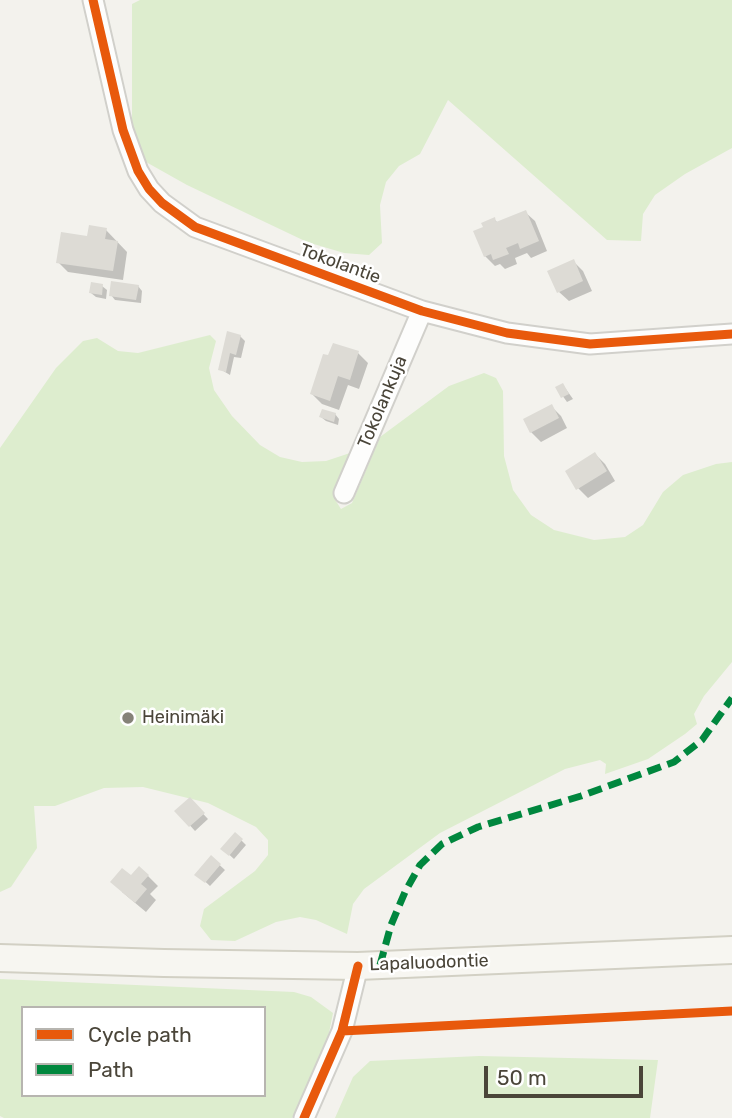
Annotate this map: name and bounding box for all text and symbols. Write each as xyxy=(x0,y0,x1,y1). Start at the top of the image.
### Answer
street label: Tokolantie xyxy=(296,239,384,289)
street label: Tokolankuja xyxy=(354,353,412,451)
place label: Heinimäki xyxy=(142,707,224,729)
marker: Heinimäki xyxy=(120,710,136,726)
street label: Lapaluodontie xyxy=(369,950,489,976)
legend xyxy=(21,1006,266,1097)
text: Cycle path xyxy=(88,1022,192,1047)
scale bar xyxy=(487,1052,646,1096)
text: Path xyxy=(88,1057,134,1082)
text: 50 m xyxy=(497,1065,547,1090)

